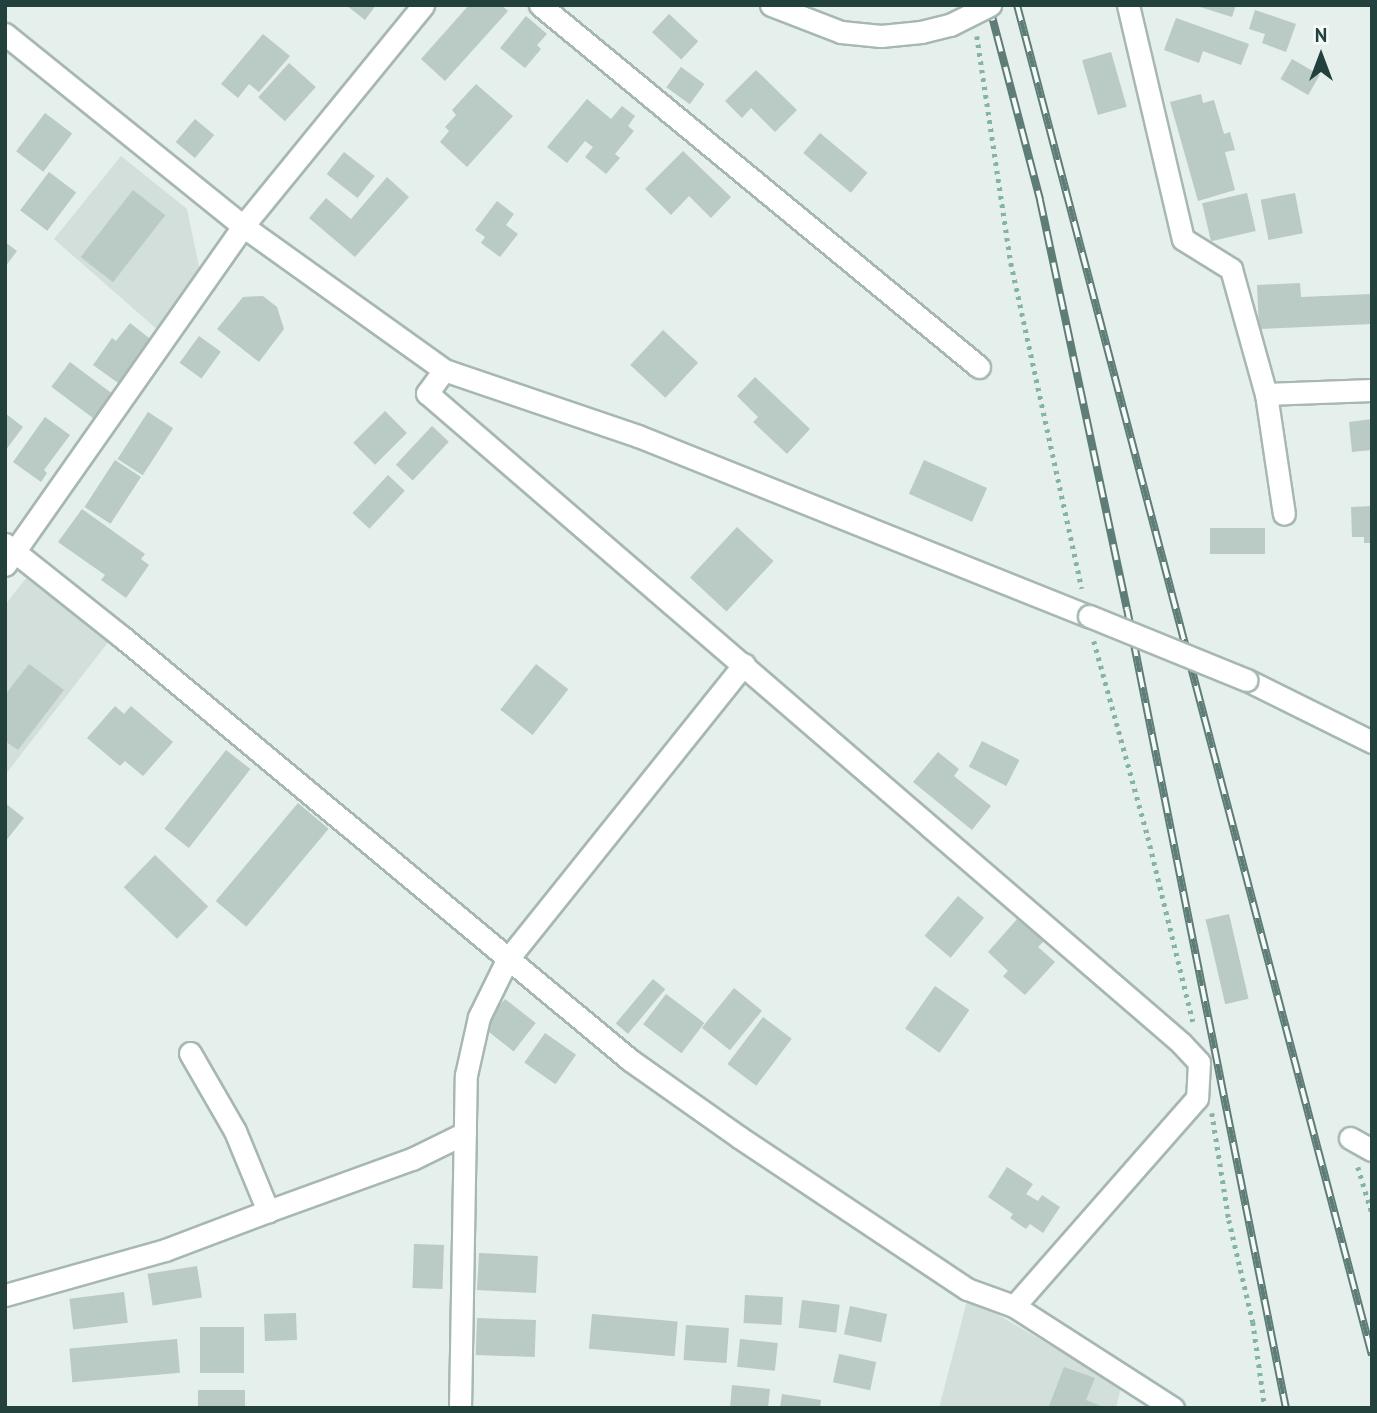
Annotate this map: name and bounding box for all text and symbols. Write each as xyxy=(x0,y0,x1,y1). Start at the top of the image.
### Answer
north arrow xyxy=(1286,21,1356,91)
text: N xyxy=(1315,23,1327,47)

